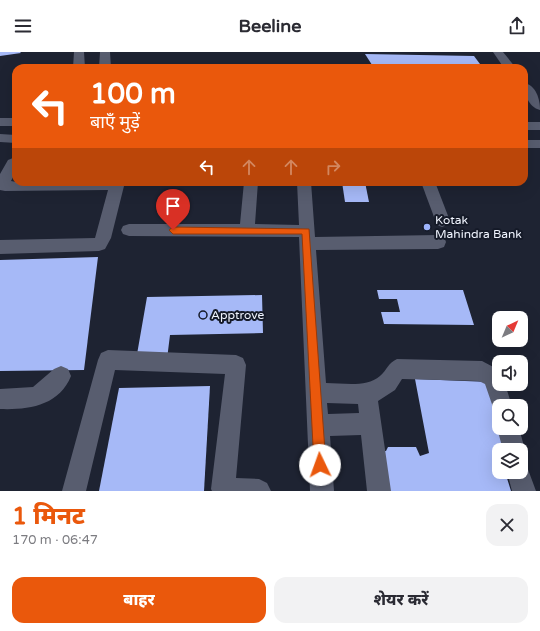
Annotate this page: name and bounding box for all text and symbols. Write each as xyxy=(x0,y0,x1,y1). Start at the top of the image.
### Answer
icon: menu xyxy=(12,15,34,37)
text: Beeline xyxy=(239,15,301,37)
icon: share xyxy=(506,15,528,37)
text: 100 m xyxy=(90,77,176,111)
icon: left xyxy=(24,80,76,132)
text: बाएँ मुड़ें xyxy=(90,111,140,133)
icon: left xyxy=(196,156,218,178)
icon: ahead xyxy=(238,156,260,178)
icon: ahead xyxy=(280,156,302,178)
icon: right xyxy=(322,156,344,178)
pin xyxy=(156,189,190,230)
icon: arrive xyxy=(162,195,184,217)
place label: Kotak Mahindra Bank xyxy=(435,213,522,241)
marker: Kotak Mahindra Bank xyxy=(422,222,432,232)
place label: Apptrove xyxy=(211,308,264,322)
marker: Apptrove xyxy=(198,310,208,320)
north arrow xyxy=(492,311,528,347)
map controls xyxy=(492,311,528,479)
button: sound xyxy=(492,355,528,391)
button: search xyxy=(492,399,528,435)
button: layers xyxy=(492,443,528,479)
position arrow xyxy=(299,444,341,486)
text: 1 मिनट xyxy=(12,502,85,531)
button: close xyxy=(486,504,528,546)
text: 170 m · 06:47 xyxy=(12,532,98,548)
button: बाहर xyxy=(12,577,266,623)
button: शेयर करें xyxy=(274,577,528,623)

